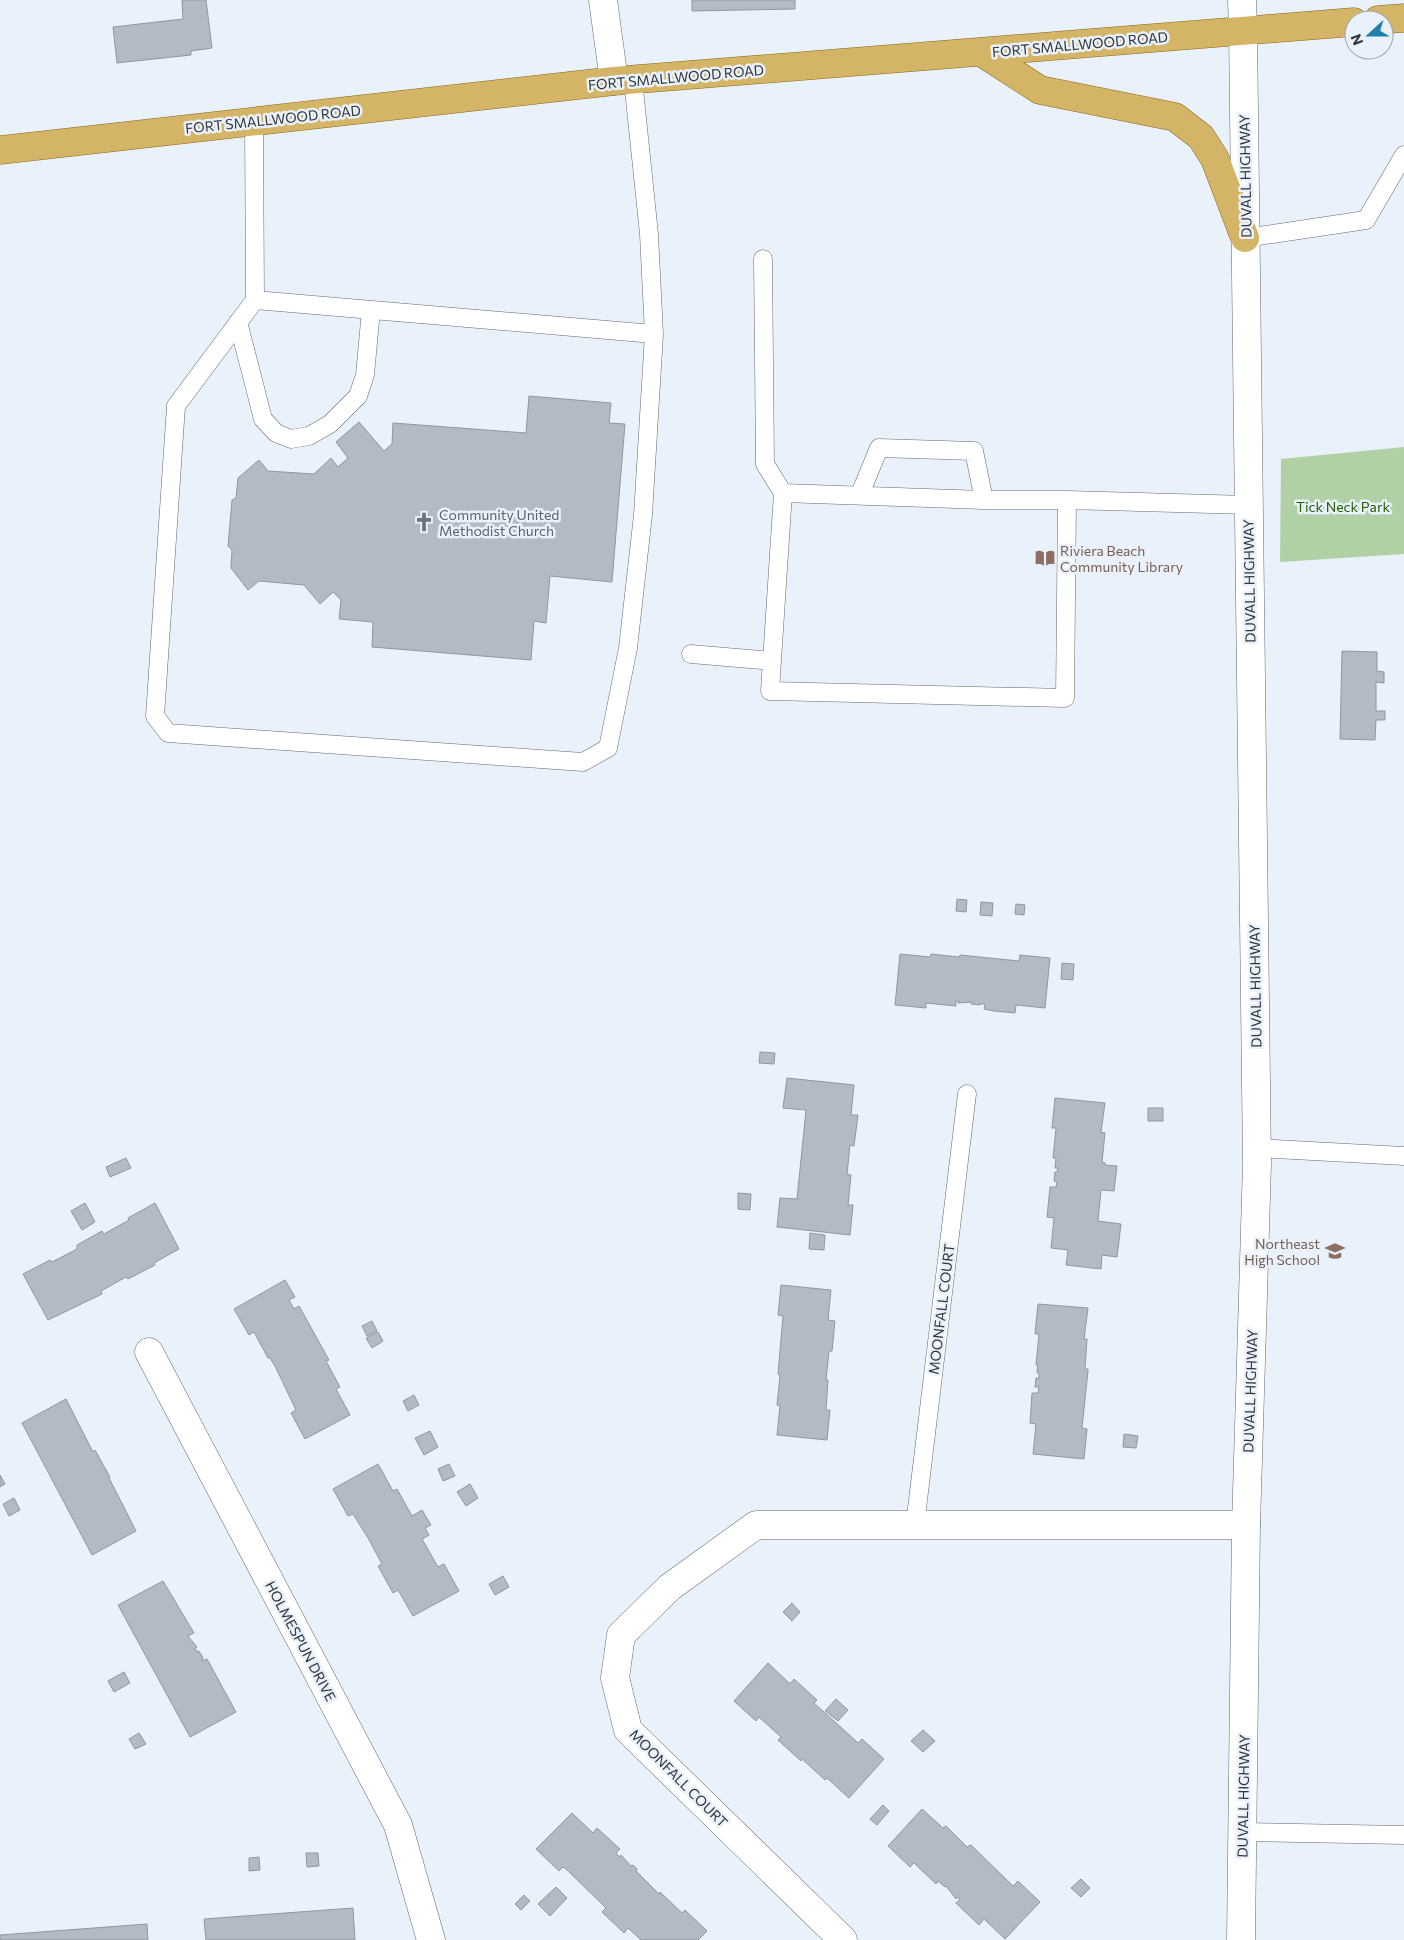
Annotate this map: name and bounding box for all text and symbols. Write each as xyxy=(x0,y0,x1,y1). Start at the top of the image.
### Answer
north arrow xyxy=(1344,10,1394,60)
street label: FORT SMALLWOOD ROAD xyxy=(991,28,1169,60)
text: N xyxy=(1347,32,1366,48)
street label: FORT SMALLWOOD ROAD xyxy=(587,61,765,93)
street label: FORT SMALLWOOD ROAD xyxy=(184,101,362,137)
street label: DUVALL HIGHWAY xyxy=(1235,114,1255,238)
park label: Tick Neck Park xyxy=(1296,498,1391,515)
place label: Community United Methodist Church xyxy=(439,506,559,539)
church icon: Community United Methodist Church xyxy=(413,511,435,533)
street label: DUVALL HIGHWAY xyxy=(1239,519,1259,643)
place label: Riviera Beach Community Library xyxy=(1060,542,1183,575)
library icon: Riviera Beach Community Library xyxy=(1034,547,1056,569)
street label: DUVALL HIGHWAY xyxy=(1245,924,1265,1048)
place label: Northeast High School xyxy=(1244,1235,1320,1268)
school or university icon: Northeast High School xyxy=(1324,1240,1346,1262)
street label: MOONFALL COURT xyxy=(925,1243,957,1375)
street label: DUVALL HIGHWAY xyxy=(1239,1329,1261,1453)
street label: HOLMESPUN DRIVE xyxy=(262,1578,340,1704)
street label: MOONFALL COURT xyxy=(626,1725,732,1831)
street label: DUVALL HIGHWAY xyxy=(1233,1734,1253,1858)

